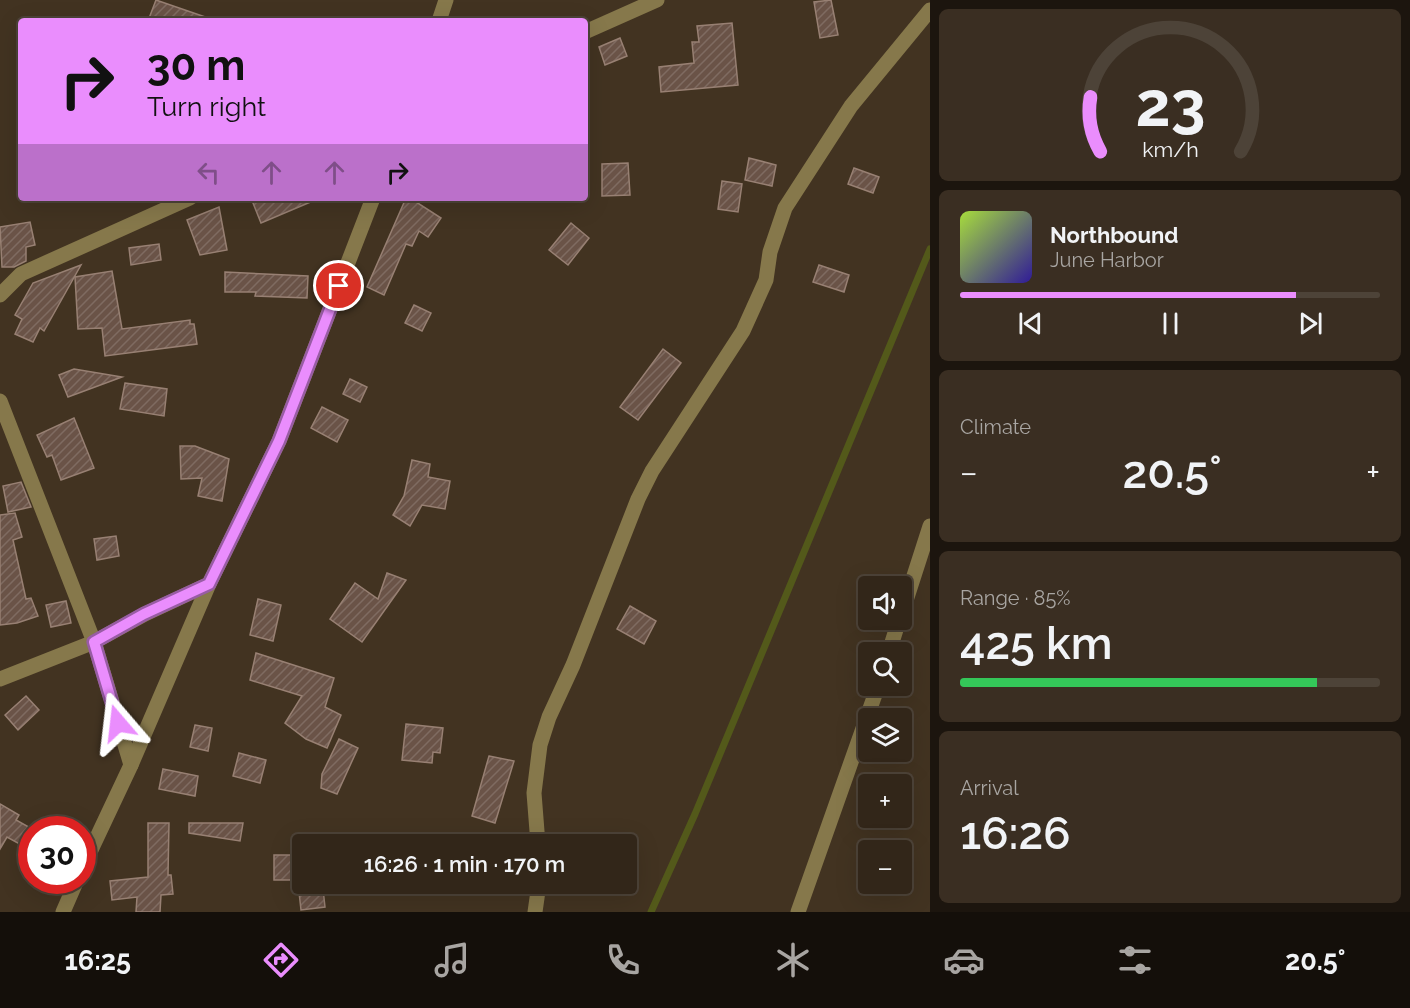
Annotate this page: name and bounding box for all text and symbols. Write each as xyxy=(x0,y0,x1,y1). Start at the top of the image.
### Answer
text: 30 m xyxy=(147,41,245,90)
icon: right xyxy=(48,42,126,120)
text: 23 xyxy=(1135,67,1205,141)
text: Turn right xyxy=(147,91,266,122)
text: km/h xyxy=(1142,137,1198,162)
icon: left xyxy=(192,156,225,189)
icon: ahead xyxy=(255,156,288,189)
icon: ahead xyxy=(318,156,351,189)
icon: right xyxy=(381,156,414,189)
text: Northbound xyxy=(1050,222,1179,248)
text: June Harbor xyxy=(1050,248,1164,272)
pin xyxy=(313,260,364,311)
icon: arrive xyxy=(322,269,355,302)
icon: previous xyxy=(1014,307,1047,340)
icon: pause xyxy=(1154,307,1187,340)
icon: next xyxy=(1294,307,1327,340)
text: Climate xyxy=(960,415,1031,439)
text: 20.5° xyxy=(1122,446,1222,499)
text: − xyxy=(960,453,978,492)
text: + xyxy=(1366,453,1380,492)
map controls xyxy=(858,576,912,894)
button: sound xyxy=(858,576,912,630)
text: Range · 85% xyxy=(960,586,1071,610)
text: 425 km xyxy=(960,617,1112,670)
button: search xyxy=(858,642,912,696)
position arrow xyxy=(86,691,150,755)
button: layers xyxy=(858,708,912,762)
button: + xyxy=(858,774,912,828)
text: Arrival xyxy=(960,776,1019,800)
text: 16:26 xyxy=(960,807,1071,860)
speed limit sign: 30 xyxy=(18,816,96,894)
button: − xyxy=(858,840,912,894)
text: 16:26 · 1 min · 170 m xyxy=(364,851,565,877)
icon: directions xyxy=(260,939,302,981)
icon: music xyxy=(431,939,473,981)
icon: phone xyxy=(602,939,644,981)
icon: climate xyxy=(772,939,814,981)
icon: car xyxy=(943,939,985,981)
icon: filters xyxy=(1114,939,1156,981)
text: 16:25 xyxy=(64,945,131,976)
text: 20.5° xyxy=(1285,945,1345,976)

